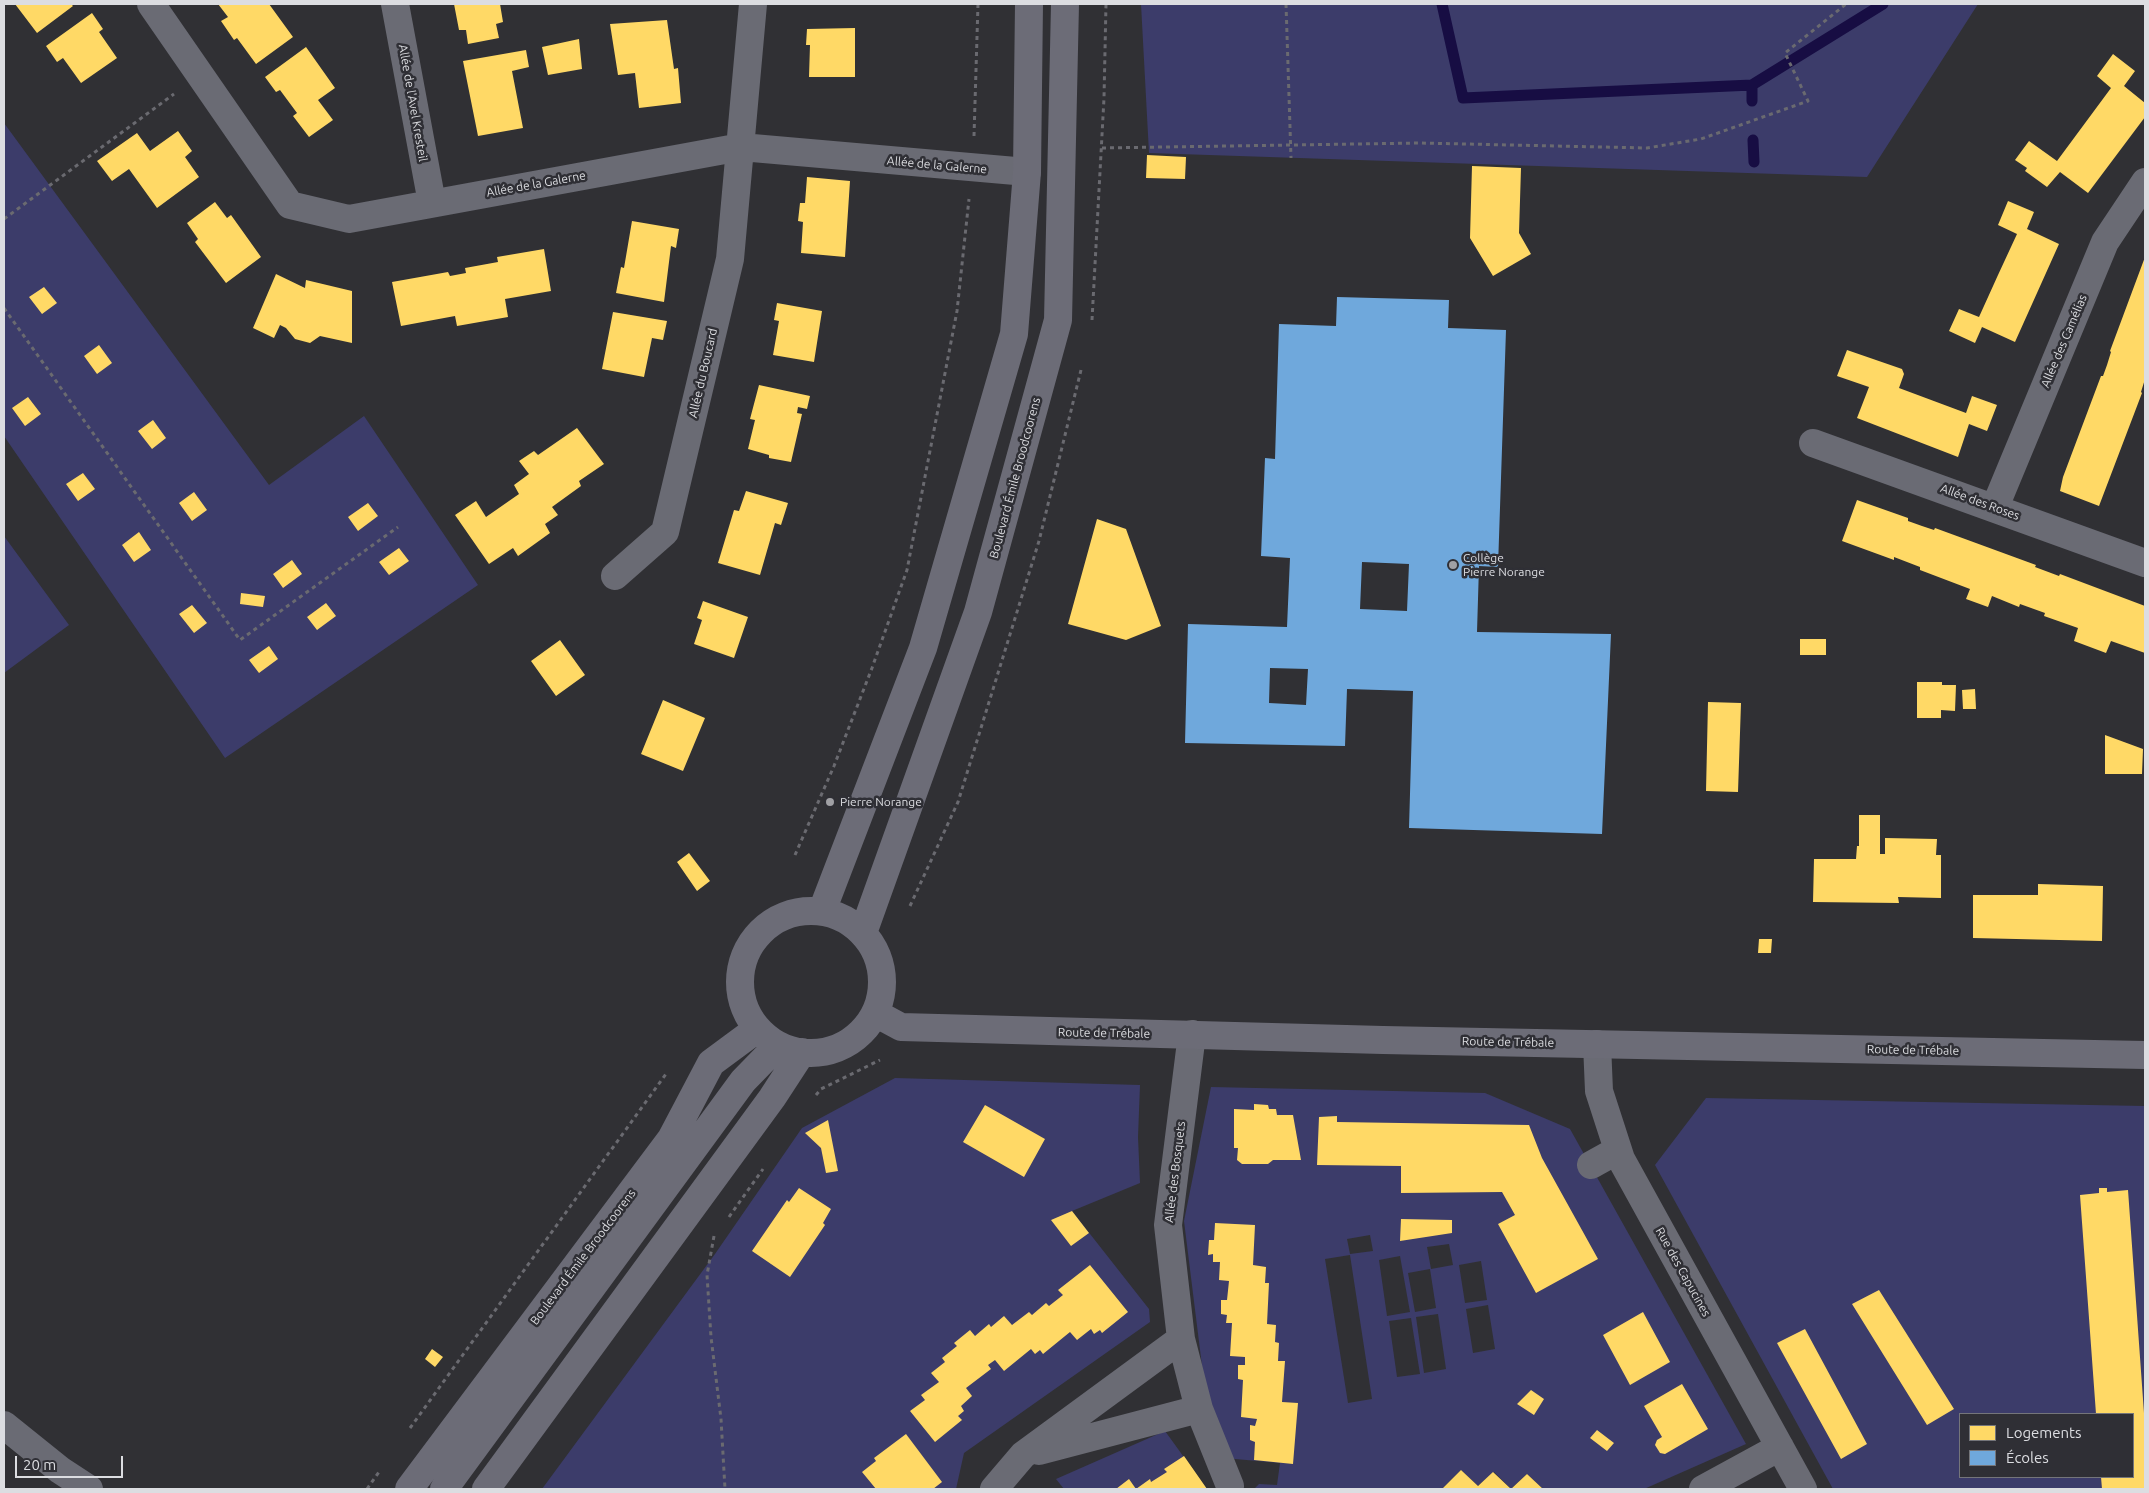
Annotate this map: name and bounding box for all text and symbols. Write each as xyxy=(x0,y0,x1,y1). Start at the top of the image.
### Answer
street label: Allée de l'Avel Kresteil xyxy=(396,43,430,163)
street label: Allée de la Galerne xyxy=(886,153,988,177)
street label: Allée de la Galerne xyxy=(485,168,587,200)
street label: Allée des Camélias xyxy=(2038,292,2090,390)
street label: Allée du Boucard xyxy=(686,327,720,419)
street label: Boulevard Émile Broodcoorens xyxy=(987,396,1043,560)
street label: Allée des Roses xyxy=(1938,481,2022,523)
place label: Collège Pierre Norange xyxy=(1463,551,1545,579)
marker: Collège Pierre Norange xyxy=(1447,559,1459,571)
place label: Pierre Norange xyxy=(840,795,922,809)
marker: Pierre Norange xyxy=(824,796,836,808)
street label: Route de Trébale xyxy=(1058,1025,1150,1041)
street label: Route de Trébale xyxy=(1462,1034,1554,1050)
street label: Route de Trébale xyxy=(1867,1042,1959,1058)
street label: Allée des Bosquets xyxy=(1162,1121,1188,1223)
street label: Boulevard Émile Broodcoorens xyxy=(527,1186,639,1328)
street label: Rue des Capucines xyxy=(1652,1225,1714,1319)
legend xyxy=(1959,1413,2134,1478)
text: Logements xyxy=(2006,1424,2082,1441)
scale bar xyxy=(18,1446,125,1478)
text: Écoles xyxy=(2006,1449,2049,1466)
text: 20 m xyxy=(23,1456,56,1473)

